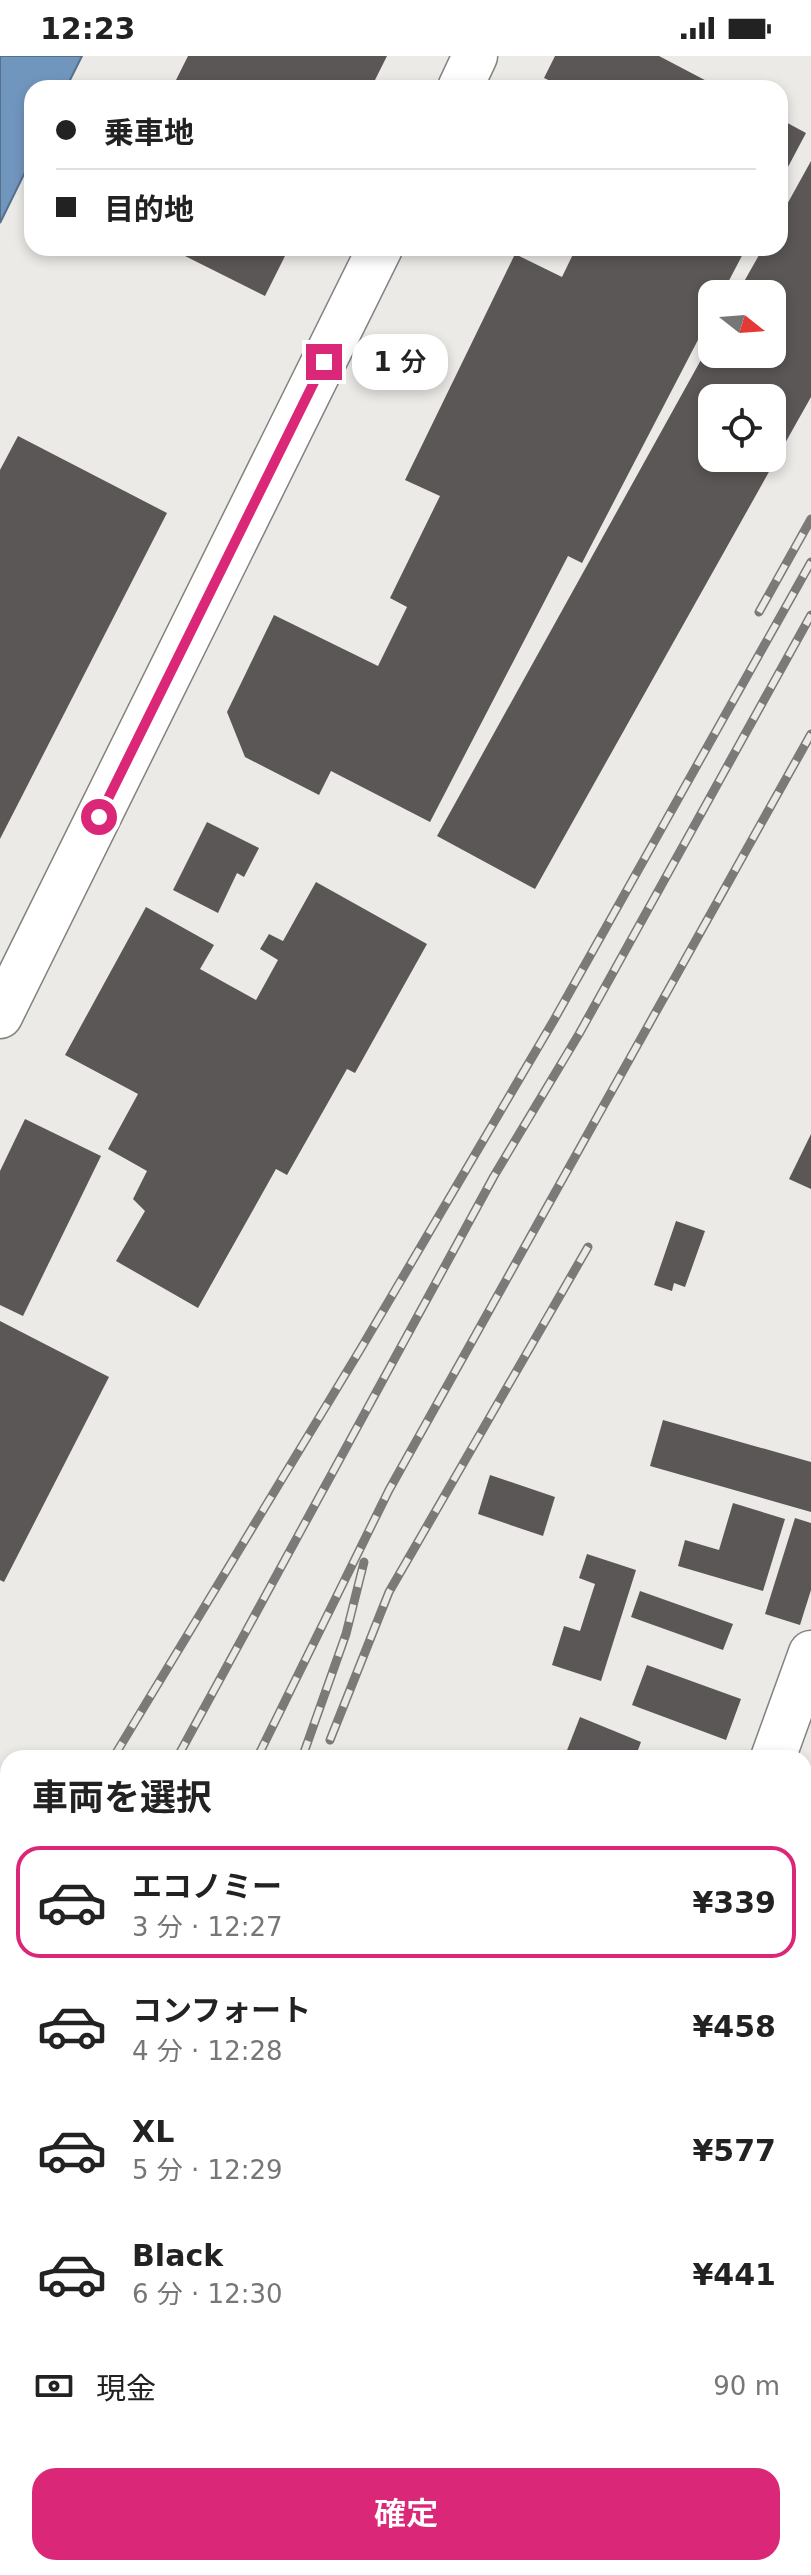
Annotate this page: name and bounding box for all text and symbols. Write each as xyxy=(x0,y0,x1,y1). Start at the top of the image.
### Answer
text: 12:23 xyxy=(40,11,136,46)
text: 乗車地 xyxy=(104,115,194,150)
text: 目的地 xyxy=(104,192,194,227)
north arrow xyxy=(698,280,786,368)
map controls xyxy=(698,280,786,472)
callout: 1 分 xyxy=(352,334,448,390)
route end xyxy=(306,344,342,380)
text: 1 分 xyxy=(373,347,427,377)
button: locate xyxy=(698,384,786,472)
route start xyxy=(81,799,117,835)
text: 車両を選択 xyxy=(32,1777,212,1818)
icon: car xyxy=(36,1866,108,1938)
text: エコノミー xyxy=(132,1869,282,1904)
text: ¥339 xyxy=(693,1885,776,1920)
text: 3 分 · 12:27 xyxy=(132,1912,283,1942)
icon: car xyxy=(36,1990,108,2062)
text: コンフォート xyxy=(132,1993,311,2028)
text: ¥458 xyxy=(693,2009,776,2044)
text: 4 分 · 12:28 xyxy=(132,2036,283,2066)
icon: car xyxy=(36,2114,108,2186)
text: XL xyxy=(132,2114,174,2149)
text: ¥577 xyxy=(693,2133,776,2168)
text: 5 分 · 12:29 xyxy=(132,2155,283,2185)
icon: car xyxy=(36,2238,108,2310)
text: Black xyxy=(132,2238,223,2273)
text: ¥441 xyxy=(693,2257,776,2292)
text: 6 分 · 12:30 xyxy=(132,2279,283,2309)
icon: cash xyxy=(32,2364,76,2408)
text: 現金 xyxy=(96,2371,156,2406)
text: 90 m xyxy=(713,2371,780,2401)
button: 確定 xyxy=(32,2468,780,2560)

